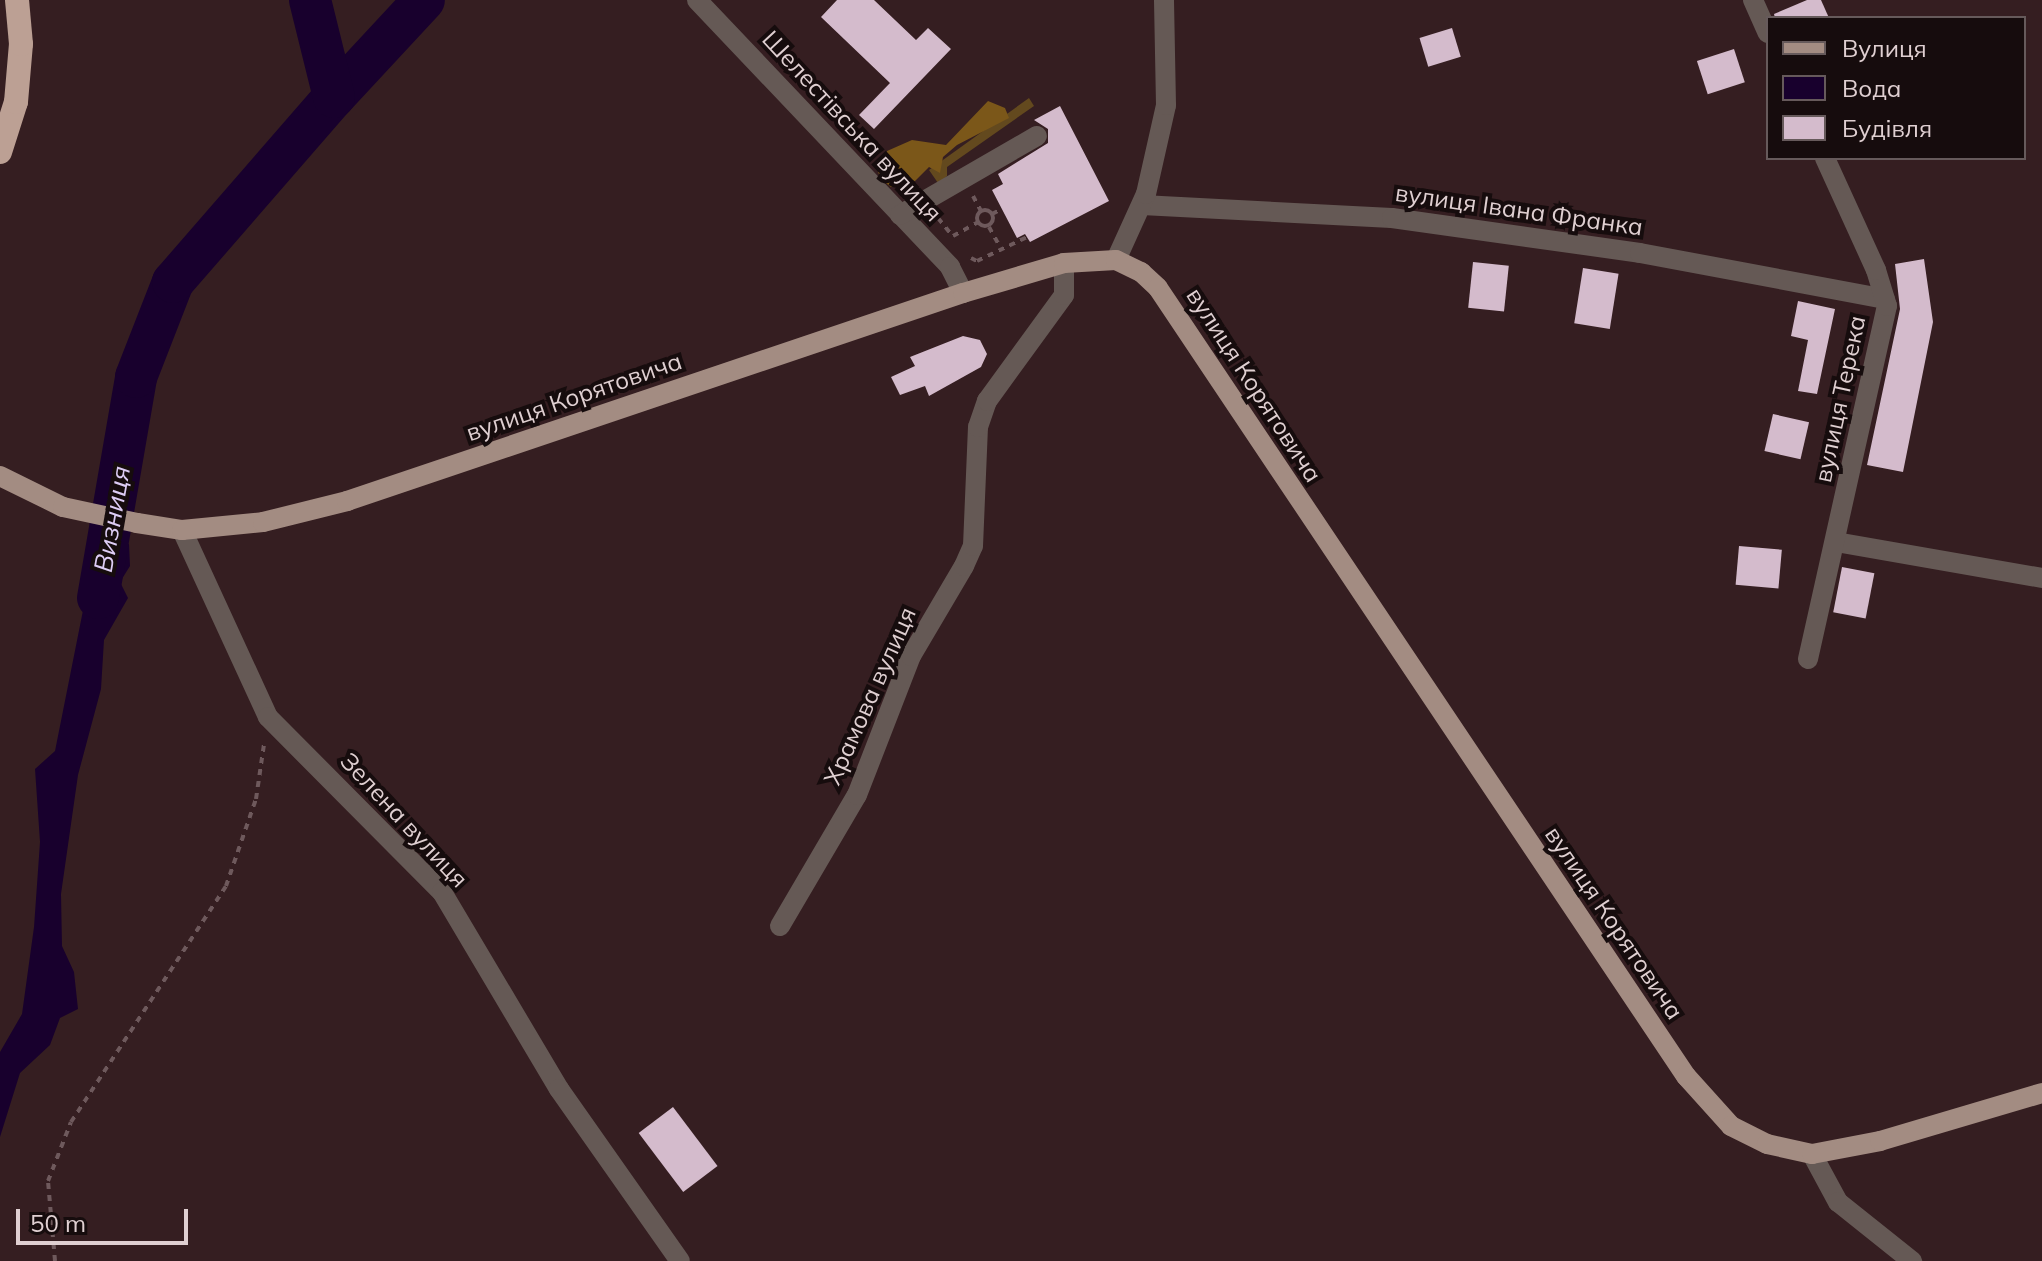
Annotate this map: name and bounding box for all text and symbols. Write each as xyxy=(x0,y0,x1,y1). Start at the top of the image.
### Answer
legend xyxy=(1766,16,2026,160)
street label: Шелестівська вулиця xyxy=(756,25,948,227)
text: Вулиця xyxy=(1842,33,1927,63)
text: Вода xyxy=(1842,73,1902,103)
text: Будівля xyxy=(1842,113,1932,143)
street label: вулиця Івана Франка xyxy=(1393,178,1645,242)
street label: вулиця Корятовича xyxy=(1180,282,1328,488)
street label: вулиця Терека xyxy=(1808,313,1872,485)
street label: вулиця Корятовича xyxy=(462,347,686,447)
water label: Визниця xyxy=(87,463,137,575)
street label: Храмова вулиця xyxy=(818,603,922,789)
street label: Зелена вулиця xyxy=(334,747,474,893)
street label: вулиця Корятовича xyxy=(1539,821,1689,1025)
scale bar xyxy=(20,1193,192,1243)
text: 50 m xyxy=(30,1208,86,1238)

